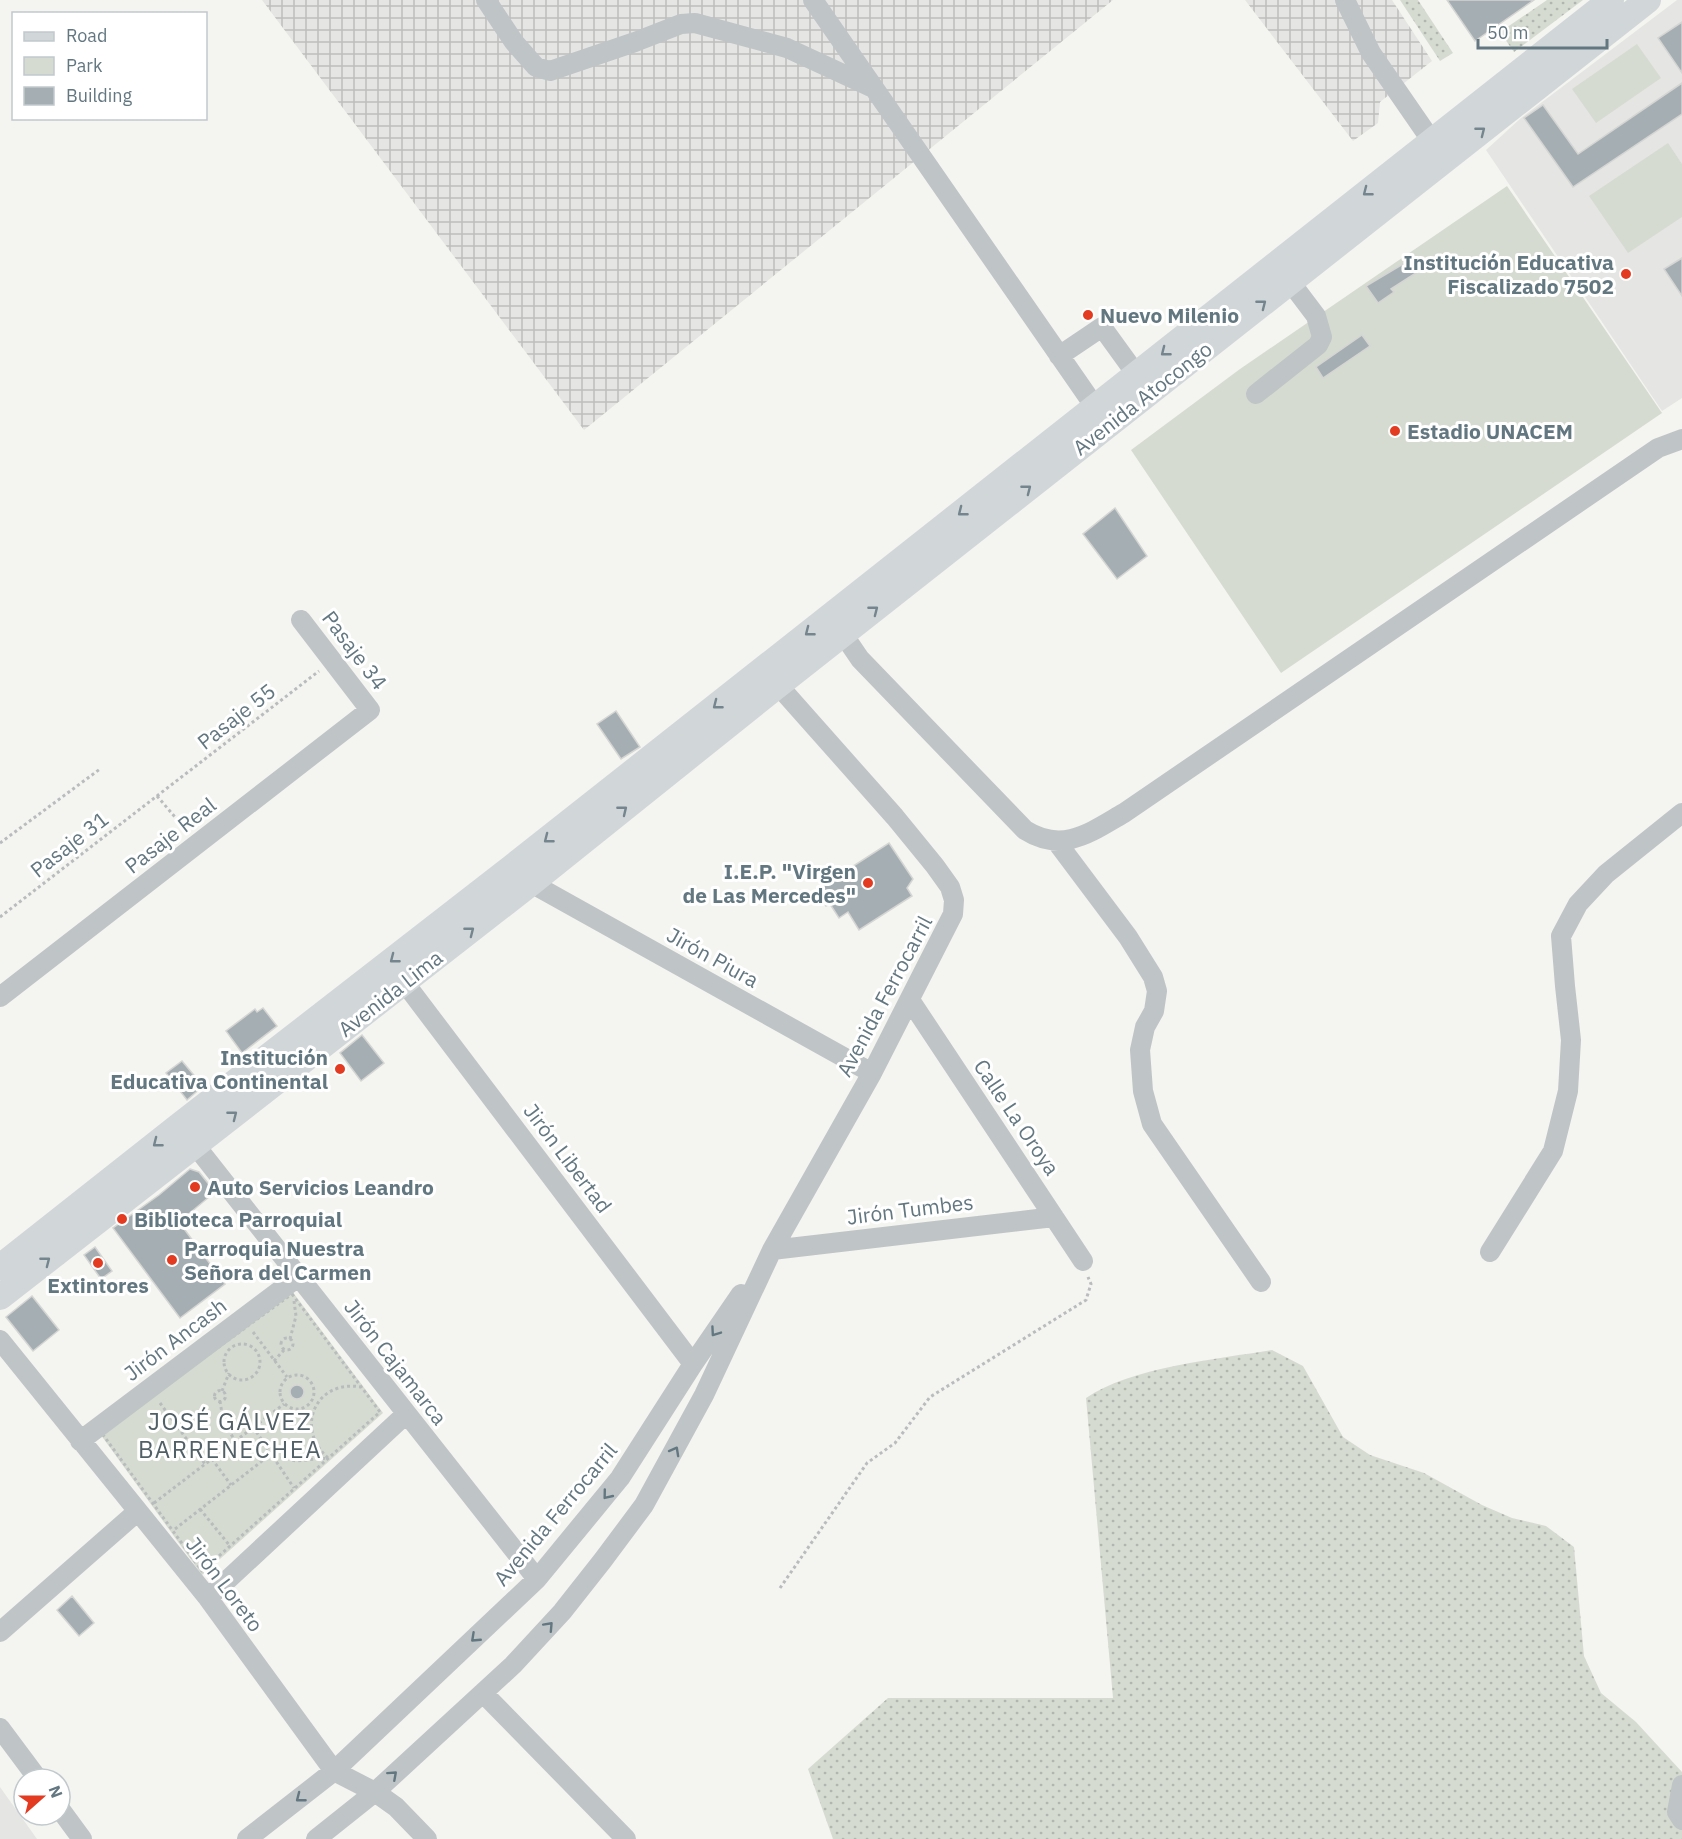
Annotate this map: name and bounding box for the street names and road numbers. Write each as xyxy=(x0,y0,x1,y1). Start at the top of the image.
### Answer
street label: Avenida Atocongo xyxy=(1067,335,1217,461)
street label: Pasaje 34 xyxy=(316,605,394,695)
street label: Pasaje 55 xyxy=(191,677,281,755)
street label: Pasaje Real xyxy=(119,790,222,879)
street label: Pasaje 31 xyxy=(24,805,114,883)
street label: Avenida Ferrocarril xyxy=(830,910,938,1081)
street label: Jirón Piura xyxy=(662,920,764,994)
street label: Avenida Lima xyxy=(332,943,448,1043)
street label: Calle La Oroya xyxy=(968,1054,1066,1180)
street label: Jirón Libertad xyxy=(518,1098,618,1218)
street label: Jirón Tumbes xyxy=(845,1187,975,1231)
street label: Jirón Ancash xyxy=(118,1291,232,1387)
street label: Jirón Cajamarca xyxy=(338,1294,454,1430)
street label: Avenida Ferrocarril xyxy=(487,1437,623,1591)
street label: Jirón Loreto xyxy=(180,1531,270,1637)

